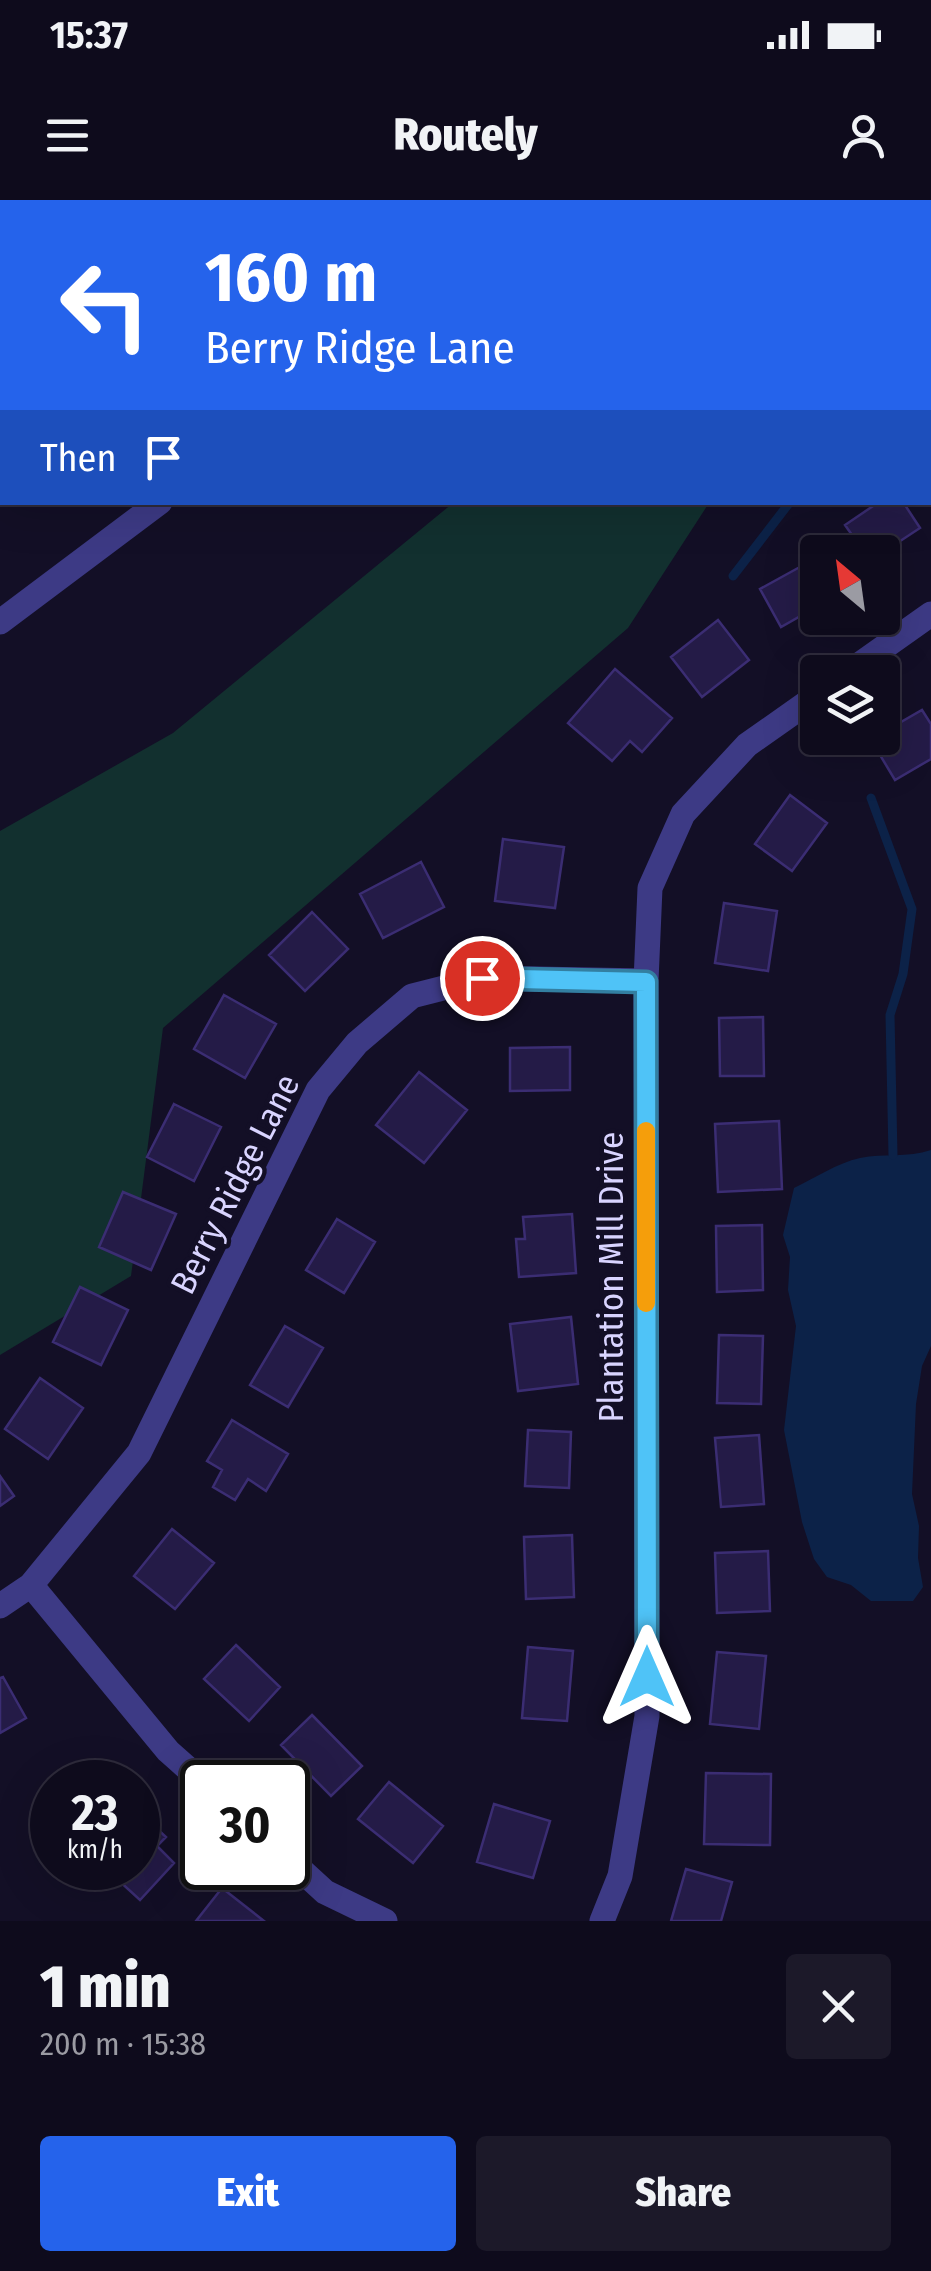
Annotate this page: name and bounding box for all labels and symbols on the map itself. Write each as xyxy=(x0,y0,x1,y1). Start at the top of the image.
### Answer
north arrow xyxy=(800,535,900,635)
pin xyxy=(440,936,525,1021)
street label: Berry Ridge Lane xyxy=(162,1067,308,1301)
street label: Plantation Mill Drive xyxy=(590,1132,632,1422)
position arrow xyxy=(595,1625,699,1729)
speed limit sign: 30 xyxy=(180,1760,310,1890)

